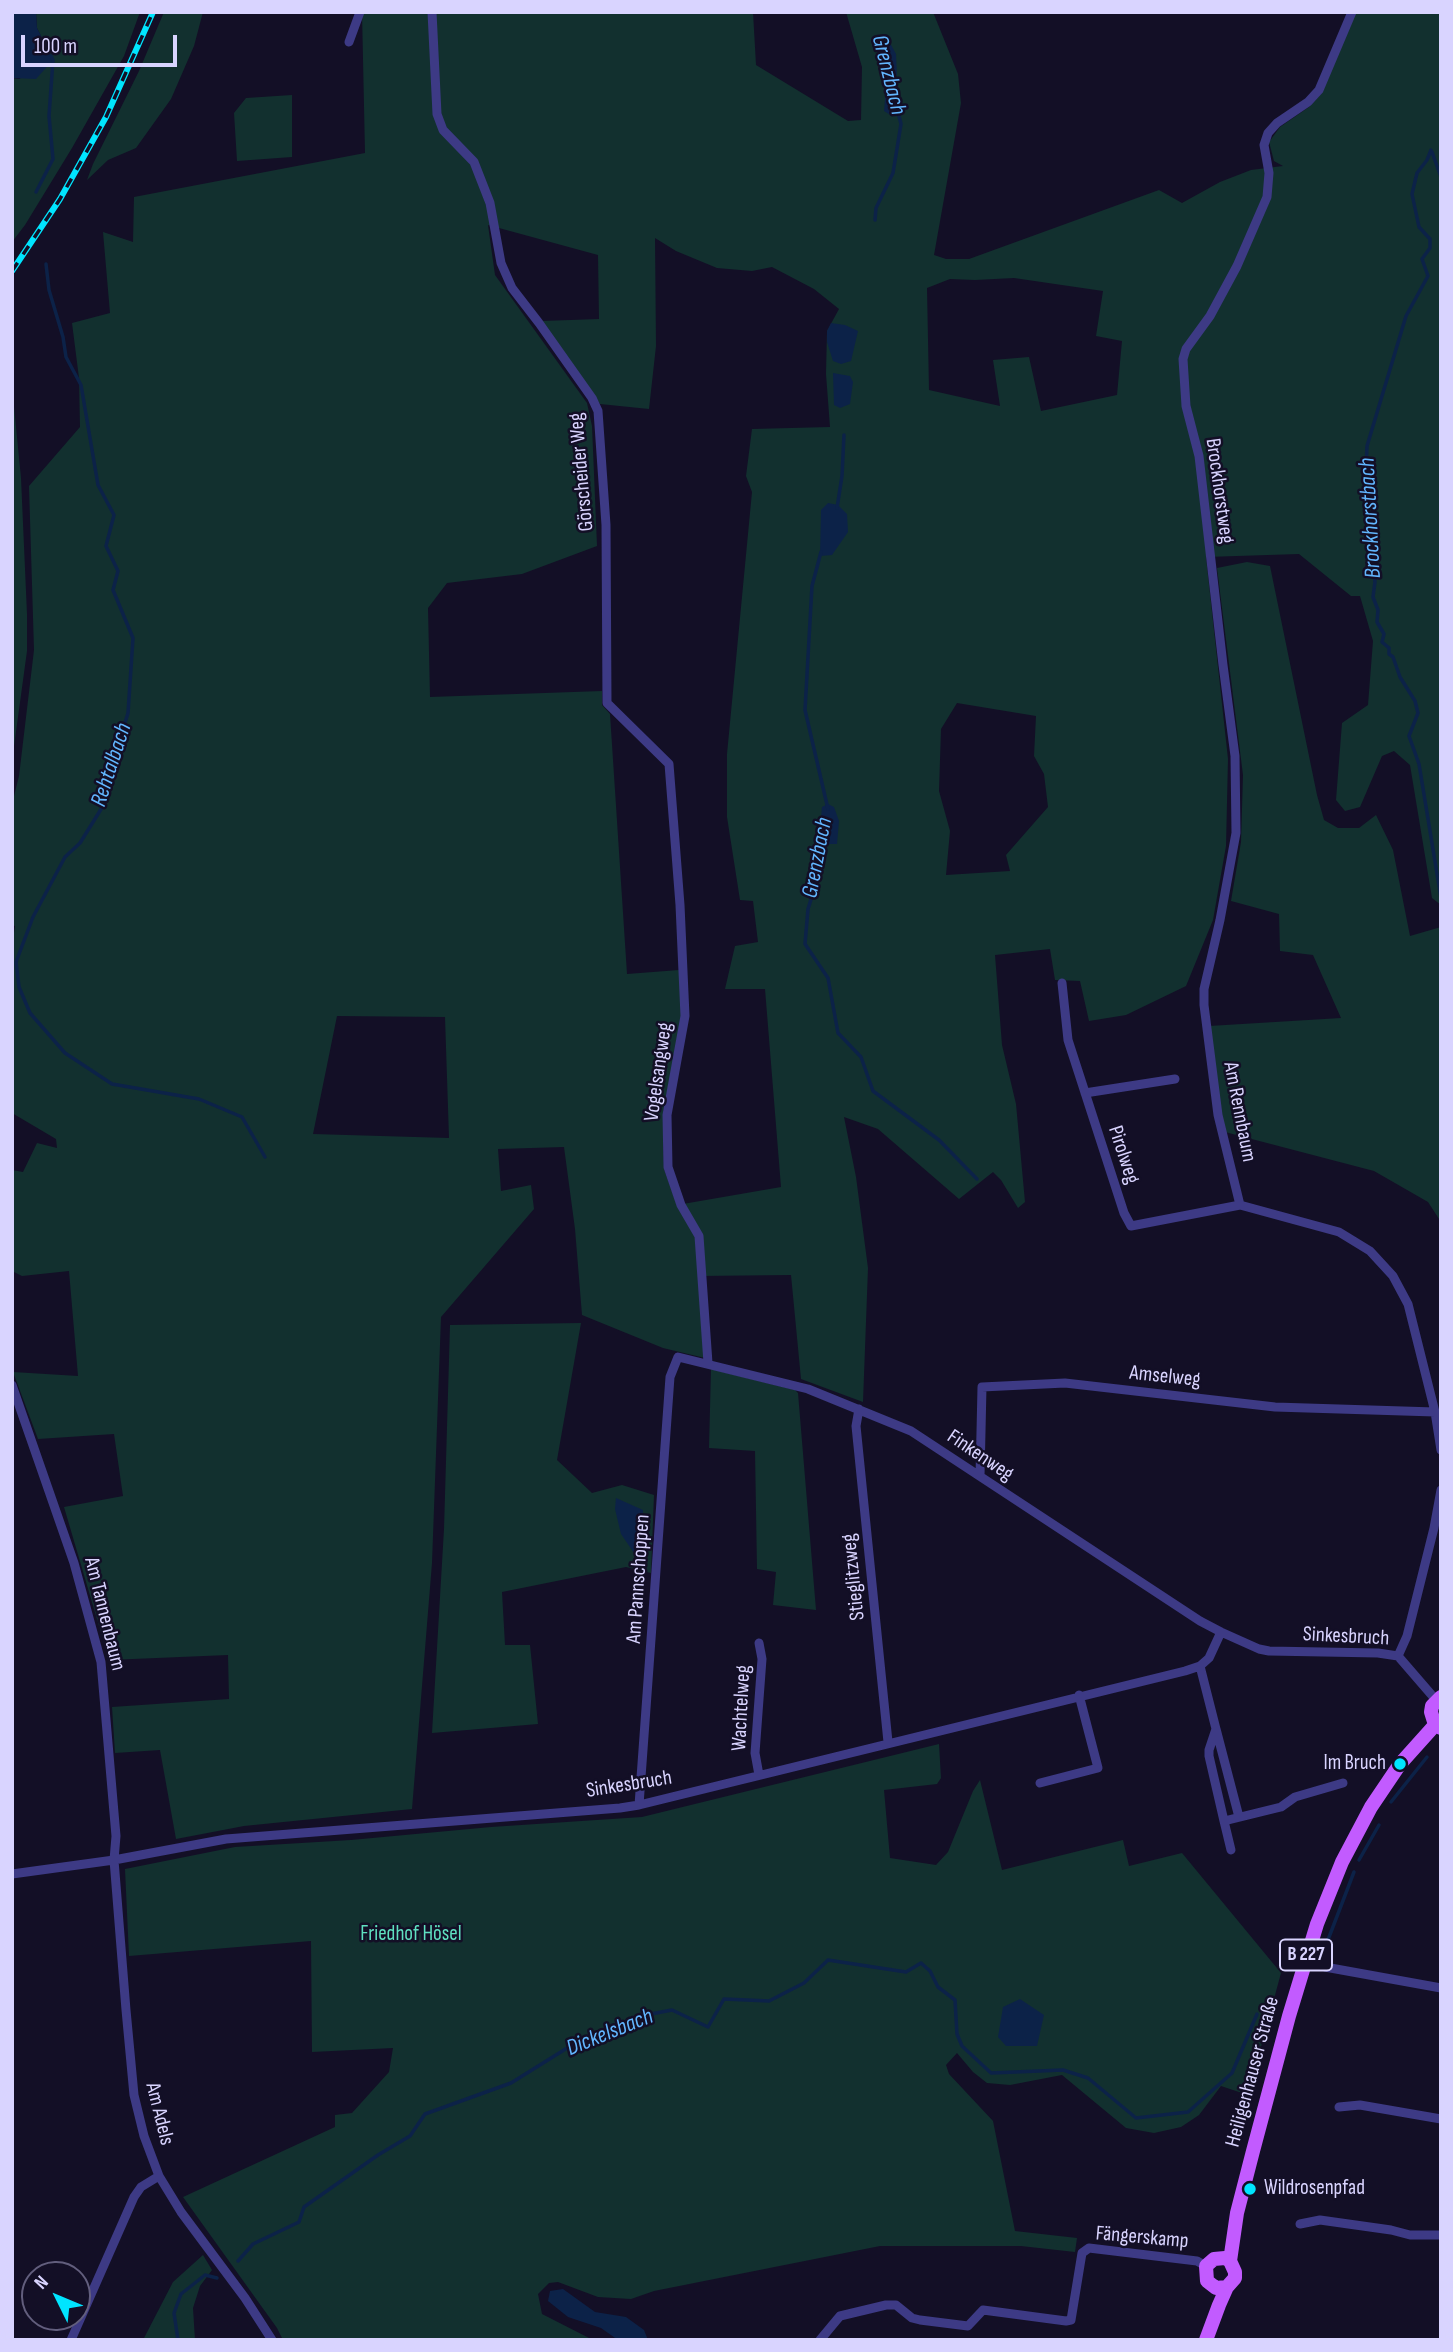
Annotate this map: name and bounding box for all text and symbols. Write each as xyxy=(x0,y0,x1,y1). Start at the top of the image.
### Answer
scale bar xyxy=(24,21,180,65)
water label: Grenzbach xyxy=(865,32,911,118)
text: 100 m xyxy=(34,34,77,59)
street label: Görscheider Weg xyxy=(564,412,600,532)
street label: Brockhorstweg xyxy=(1199,437,1239,545)
water label: Brockhorstbach xyxy=(1354,457,1388,579)
water label: Rehtalbach xyxy=(86,720,138,810)
water label: Grenzbach xyxy=(797,815,839,901)
street label: Vogelsangweg xyxy=(640,1021,678,1123)
street label: Am Rennbaum xyxy=(1217,1060,1261,1164)
street label: Pirolweg xyxy=(1102,1123,1144,1187)
street label: Amselweg xyxy=(1128,1361,1202,1393)
street label: Finkenweg xyxy=(942,1425,1018,1487)
street label: Am Pannschoppen xyxy=(622,1514,656,1644)
street label: Stieglitzweg xyxy=(837,1532,871,1622)
street label: Am Tannenbaum xyxy=(78,1555,130,1673)
street label: Sinkesbruch xyxy=(1302,1622,1390,1652)
street label: Wachtelweg xyxy=(727,1664,757,1752)
place label: Im Bruch xyxy=(1323,1751,1386,1777)
marker: Im Bruch xyxy=(1392,1756,1408,1772)
street label: Sinkesbruch xyxy=(584,1766,674,1804)
park label: Friedhof Hösel xyxy=(360,1922,462,1948)
road number: B 227 xyxy=(1280,1940,1332,1970)
street label: Heiligenhauser Straße xyxy=(1221,1994,1285,2150)
water label: Dickelsbach xyxy=(563,2003,657,2063)
street label: Am Adels xyxy=(139,2080,179,2148)
place label: Wildrosenpfad xyxy=(1264,2176,1365,2202)
marker: Wildrosenpfad xyxy=(1242,2181,1258,2197)
street label: Fängerskamp xyxy=(1095,2221,1189,2255)
north arrow xyxy=(21,2261,91,2331)
text: N xyxy=(30,2271,54,2294)

